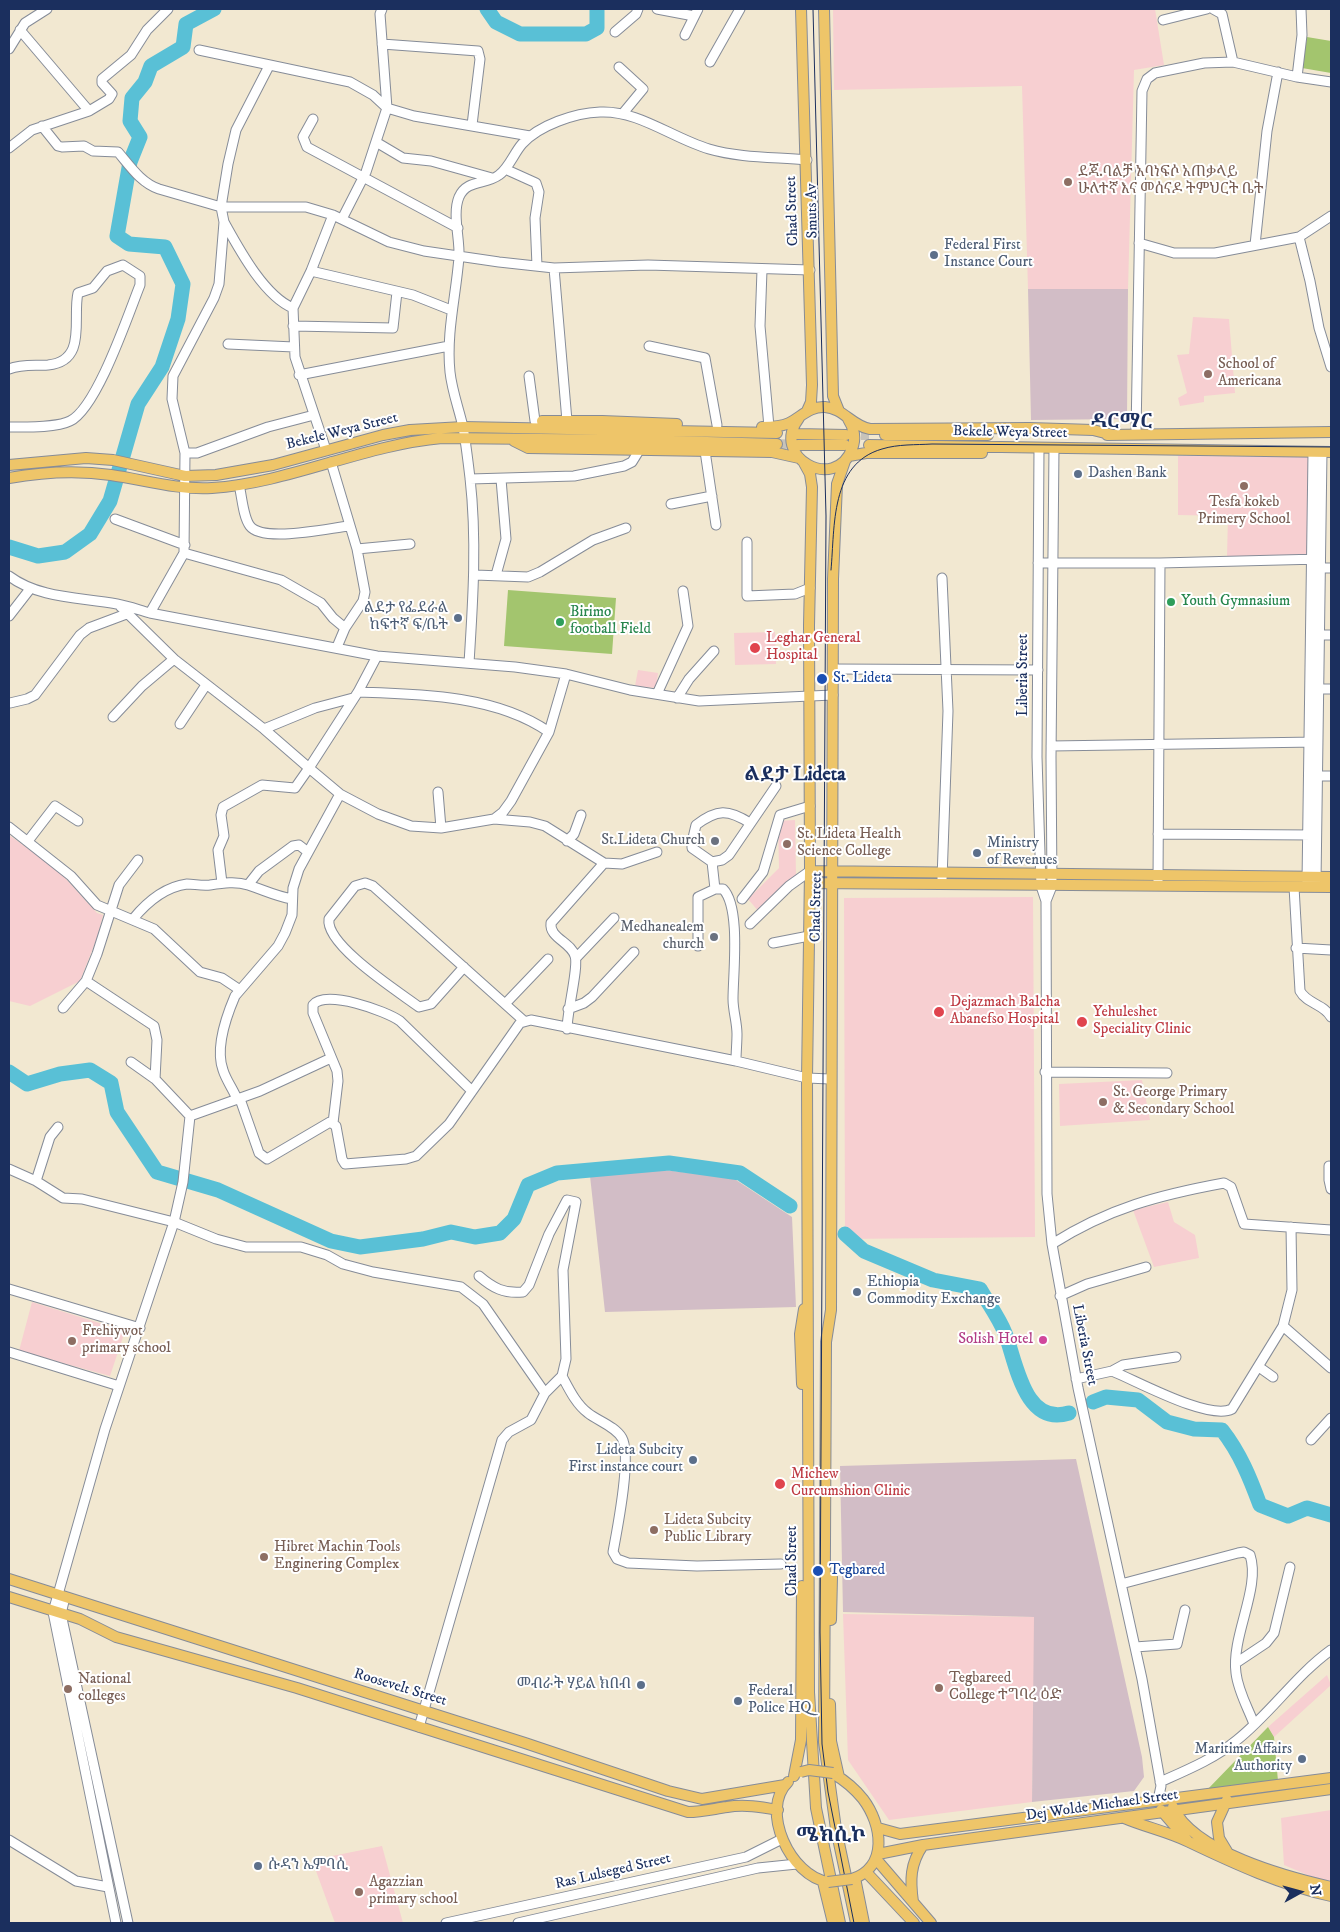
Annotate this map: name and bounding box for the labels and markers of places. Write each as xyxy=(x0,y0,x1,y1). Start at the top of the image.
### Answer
place label: ደጃ.ባልቻ አባነፍሶ አጠቃላይ ሁለተኛ እና መሰናዶ ትምህርት ቤት xyxy=(1078,164,1264,199)
marker: ደጃ.ባልቻ አባነፍሶ አጠቃላይ ሁለተኛ እና መሰናዶ ትምህርት ቤት xyxy=(1062,176,1074,188)
place label: Federal First Instance Court xyxy=(944,237,1033,272)
marker: Federal First Instance Court xyxy=(928,249,940,261)
place label: School of Americana xyxy=(1218,356,1281,391)
marker: School of Americana xyxy=(1202,368,1214,380)
place label: Dashen Bank xyxy=(1088,465,1167,483)
marker: Dashen Bank xyxy=(1072,468,1084,480)
marker: Tesfa kokeb Primery School xyxy=(1238,480,1250,492)
place label: Tesfa kokeb Primery School xyxy=(1198,494,1290,529)
place label: Youth Gymnasium xyxy=(1181,593,1290,611)
marker: Youth Gymnasium xyxy=(1165,596,1177,608)
place label: ልደታ የፌደራል ከፍተኛ ፍ/ቤት xyxy=(364,600,448,635)
place label: Birimo football Field xyxy=(570,604,651,639)
marker: ልደታ የፌደራል ከፍተኛ ፍ/ቤት xyxy=(452,612,464,624)
marker: Birimo football Field xyxy=(554,616,566,628)
place label: Leghar General Hospital xyxy=(766,630,861,665)
marker: Leghar General Hospital xyxy=(748,641,762,655)
place label: St. Lideta xyxy=(833,670,892,688)
marker: St. Lideta xyxy=(815,672,829,686)
place label: St. Lideta Health Science College xyxy=(797,826,901,861)
place label: St.Lideta Church xyxy=(601,832,705,850)
marker: St.Lideta Church xyxy=(709,835,721,847)
place label: Ministry of Revenues xyxy=(987,835,1057,870)
marker: St. Lideta Health Science College xyxy=(781,838,793,850)
marker: Ministry of Revenues xyxy=(971,847,983,859)
place label: Medhanealem church xyxy=(620,919,704,954)
marker: Medhanealem church xyxy=(708,931,720,943)
place label: Dejazmach Balcha Abanefso Hospital xyxy=(950,994,1060,1029)
place label: Yehuleshet Speciality Clinic xyxy=(1093,1004,1191,1039)
marker: Dejazmach Balcha Abanefso Hospital xyxy=(932,1005,946,1019)
marker: Yehuleshet Speciality Clinic xyxy=(1075,1015,1089,1029)
place label: St. George Primary & Secondary School xyxy=(1113,1084,1234,1119)
marker: St. George Primary & Secondary School xyxy=(1097,1096,1109,1108)
place label: Ethiopia Commodity Exchange xyxy=(867,1274,1000,1309)
marker: Ethiopia Commodity Exchange xyxy=(851,1286,863,1298)
place label: Frehiywot primary school xyxy=(82,1323,171,1358)
place label: Solish Hotel xyxy=(958,1331,1033,1349)
marker: Solish Hotel xyxy=(1037,1334,1049,1346)
marker: Frehiywot primary school xyxy=(66,1335,78,1347)
place label: Lideta Subcity First instance court xyxy=(568,1442,683,1477)
marker: Lideta Subcity First instance court xyxy=(687,1454,699,1466)
place label: Michew Curcumshion Clinic xyxy=(791,1466,910,1501)
marker: Michew Curcumshion Clinic xyxy=(773,1477,787,1491)
place label: Lideta Subcity Public Library xyxy=(664,1512,751,1547)
marker: Lideta Subcity Public Library xyxy=(648,1524,660,1536)
place label: Hibret Machin Tools Enginering Complex xyxy=(274,1539,400,1574)
marker: Hibret Machin Tools Enginering Complex xyxy=(258,1551,270,1563)
place label: Tegbared xyxy=(829,1562,885,1580)
marker: Tegbared xyxy=(811,1564,825,1578)
place label: Tegbareed College ተግባረ ዕድ xyxy=(949,1670,1062,1705)
place label: National colleges xyxy=(78,1671,131,1706)
place label: መብራት ሃይል ክበብ xyxy=(517,1676,631,1694)
marker: መብራት ሃይል ክበብ xyxy=(635,1679,647,1691)
marker: Tegbareed College ተግባረ ዕድ xyxy=(933,1682,945,1694)
marker: National colleges xyxy=(62,1683,74,1695)
place label: Federal Police HQ xyxy=(748,1683,811,1718)
marker: Federal Police HQ xyxy=(732,1695,744,1707)
place label: Maritime Affairs Authority xyxy=(1194,1741,1292,1776)
marker: Maritime Affairs Authority xyxy=(1296,1753,1308,1765)
place label: ሱዳን ኤምባሲ xyxy=(268,1857,348,1875)
marker: ሱዳን ኤምባሲ xyxy=(252,1860,264,1872)
place label: Agazzian primary school xyxy=(369,1874,458,1909)
marker: Agazzian primary school xyxy=(353,1886,365,1898)

